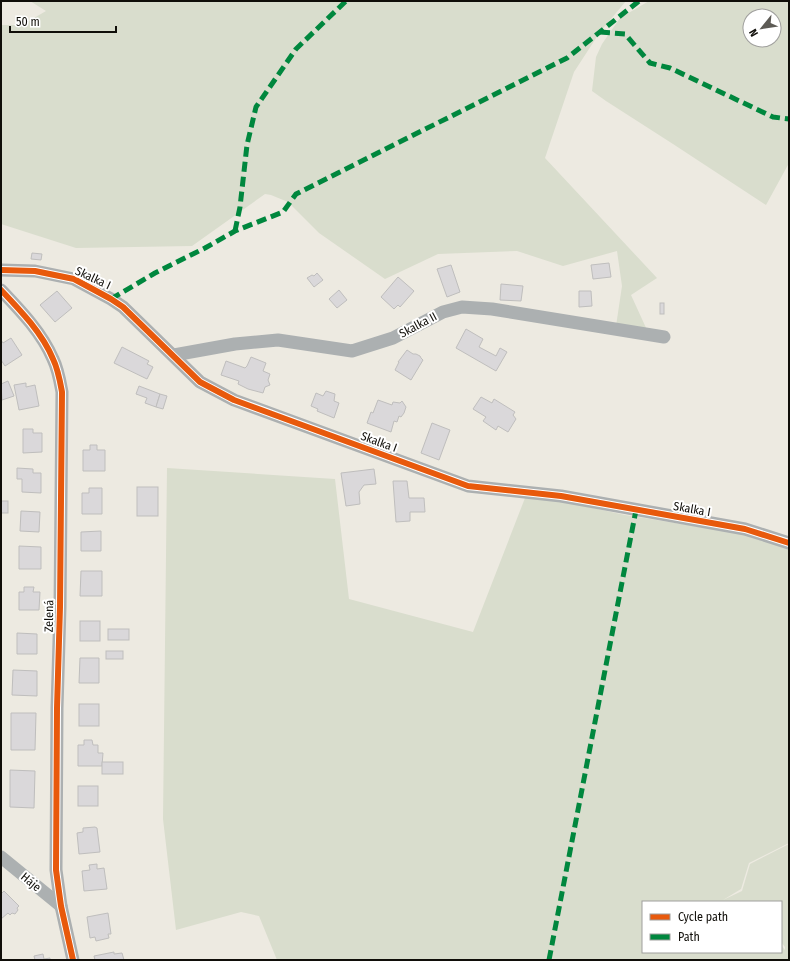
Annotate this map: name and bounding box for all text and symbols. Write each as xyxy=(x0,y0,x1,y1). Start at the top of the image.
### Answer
scale bar xyxy=(10,8,116,34)
north arrow xyxy=(742,8,782,48)
text: 50 m xyxy=(16,15,40,29)
text: N xyxy=(746,27,761,39)
street label: Skalka I xyxy=(73,264,113,292)
street label: Skalka II xyxy=(397,309,439,341)
street label: Skalka I xyxy=(359,429,399,455)
street label: Skalka I xyxy=(672,499,712,519)
street label: Zelená xyxy=(42,599,56,632)
street label: Háje xyxy=(18,870,44,894)
legend xyxy=(642,901,782,953)
text: Cycle path xyxy=(678,910,728,924)
text: Path xyxy=(678,930,700,944)

